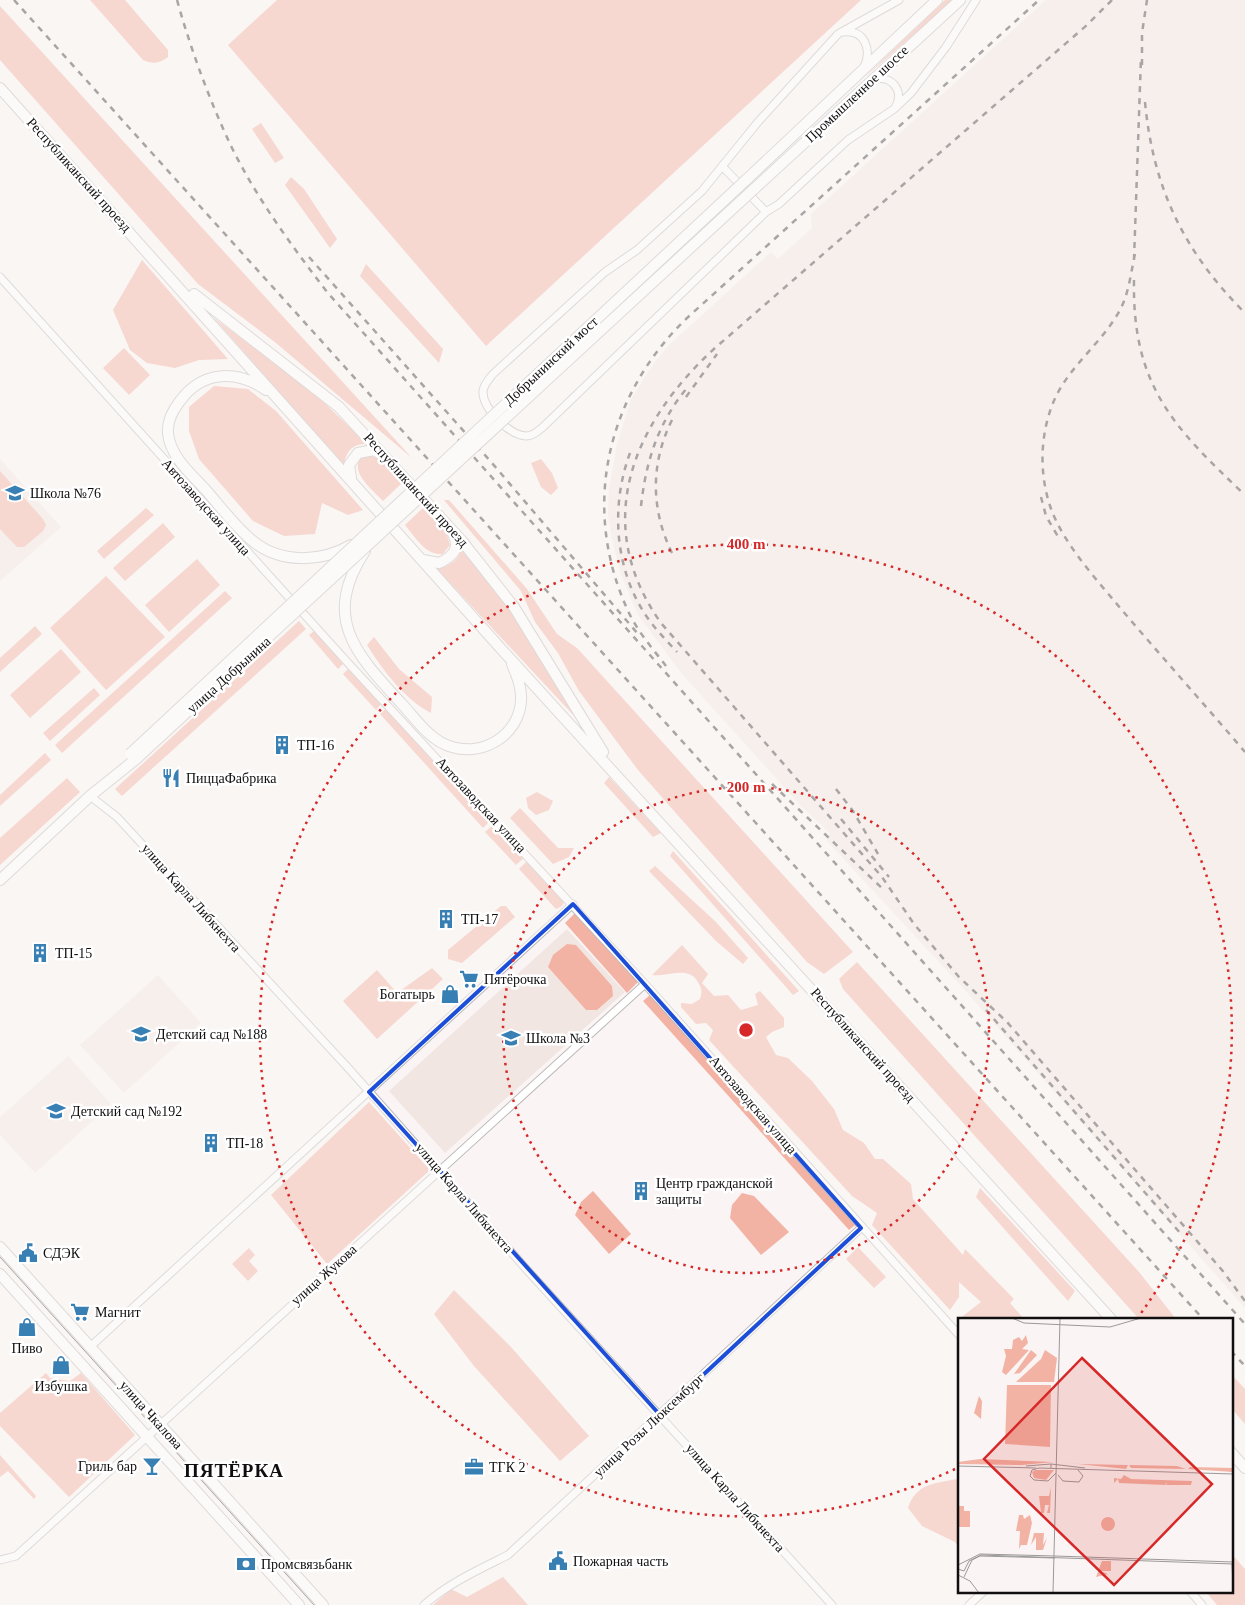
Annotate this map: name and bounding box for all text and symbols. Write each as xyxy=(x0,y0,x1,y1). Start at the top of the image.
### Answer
street label: Промышленное шоссе xyxy=(803,43,911,145)
street label: Республиканский проезд xyxy=(24,115,134,235)
street label: Добрынинский мост xyxy=(501,314,601,408)
street label: Республиканский проезд xyxy=(361,430,471,550)
street label: Автозаводская улица xyxy=(159,456,254,559)
school or university icon: Школа №76 xyxy=(4,482,26,504)
place label: Школа №76 xyxy=(30,486,101,501)
text: 400 m xyxy=(727,536,766,552)
street label: улица Добрынина xyxy=(184,633,274,716)
building icon: ТП-16 xyxy=(271,734,293,756)
place label: ТП-16 xyxy=(297,738,334,753)
street label: Автозаводская улица xyxy=(433,754,530,856)
restaurant icon: ПиццаФабрика xyxy=(160,767,182,789)
place label: ПиццаФабрика xyxy=(186,771,277,786)
text: 200 m xyxy=(727,779,766,795)
street label: улица Карла Либкнехта xyxy=(138,841,244,956)
building icon: ТП-17 xyxy=(435,908,457,930)
place label: ТП-17 xyxy=(461,912,498,927)
building icon: ТП-15 xyxy=(29,942,51,964)
place label: ТП-15 xyxy=(55,946,92,961)
supermarket icon: Пятёрочка xyxy=(458,968,480,990)
place label: Пятёрочка xyxy=(484,972,547,987)
shop icon: Богатырь xyxy=(439,983,461,1005)
street label: Республиканский проезд xyxy=(808,985,918,1105)
place label: Богатырь xyxy=(379,987,435,1002)
centre of rings xyxy=(737,1021,755,1039)
school or university icon: Детский сад №188 xyxy=(130,1023,152,1045)
place label: Детский сад №188 xyxy=(156,1027,267,1042)
school or university icon: Школа №3 xyxy=(500,1027,522,1049)
place label: Школа №3 xyxy=(526,1031,590,1046)
street label: Автозаводская улица xyxy=(706,1053,800,1158)
school or university icon: Детский сад №192 xyxy=(45,1100,67,1122)
place label: Детский сад №192 xyxy=(71,1104,182,1119)
building icon: ТП-18 xyxy=(200,1132,222,1154)
place label: ТП-18 xyxy=(226,1136,263,1151)
street label: улица Карла Либкнехта xyxy=(412,1140,516,1257)
place label: Центр гражданской защиты xyxy=(656,1176,773,1207)
building icon: Центр гражданской защиты xyxy=(630,1180,652,1202)
street label: улица Жукова xyxy=(288,1241,360,1308)
public building icon: СДЭК xyxy=(17,1242,39,1264)
place label: СДЭК xyxy=(43,1246,81,1261)
supermarket icon: Магнит xyxy=(69,1301,91,1323)
place label: Магнит xyxy=(95,1305,141,1320)
shop icon: Пиво xyxy=(16,1316,38,1338)
inset map xyxy=(958,1318,1232,1592)
place label: Пиво xyxy=(11,1341,43,1356)
shop icon: Избушка xyxy=(50,1354,72,1376)
street label: улица Розы Люксембург xyxy=(591,1370,707,1480)
street label: улица Чкалова xyxy=(116,1378,186,1453)
place label: Избушка xyxy=(35,1379,88,1394)
street label: улица Карла Либкнехта xyxy=(682,1441,788,1556)
bar icon: Гриль бар xyxy=(141,1455,163,1477)
office icon: ТГК 2 xyxy=(463,1456,485,1478)
place label: Гриль бар xyxy=(78,1459,137,1474)
district label: ПЯТЁРКА xyxy=(184,1460,284,1481)
place label: ТГК 2 xyxy=(489,1460,525,1475)
public building icon: Пожарная часть xyxy=(547,1550,569,1572)
bank icon: Промсвязьбанк xyxy=(235,1553,257,1575)
place label: Пожарная часть xyxy=(573,1554,668,1569)
place label: Промсвязьбанк xyxy=(261,1557,353,1572)

